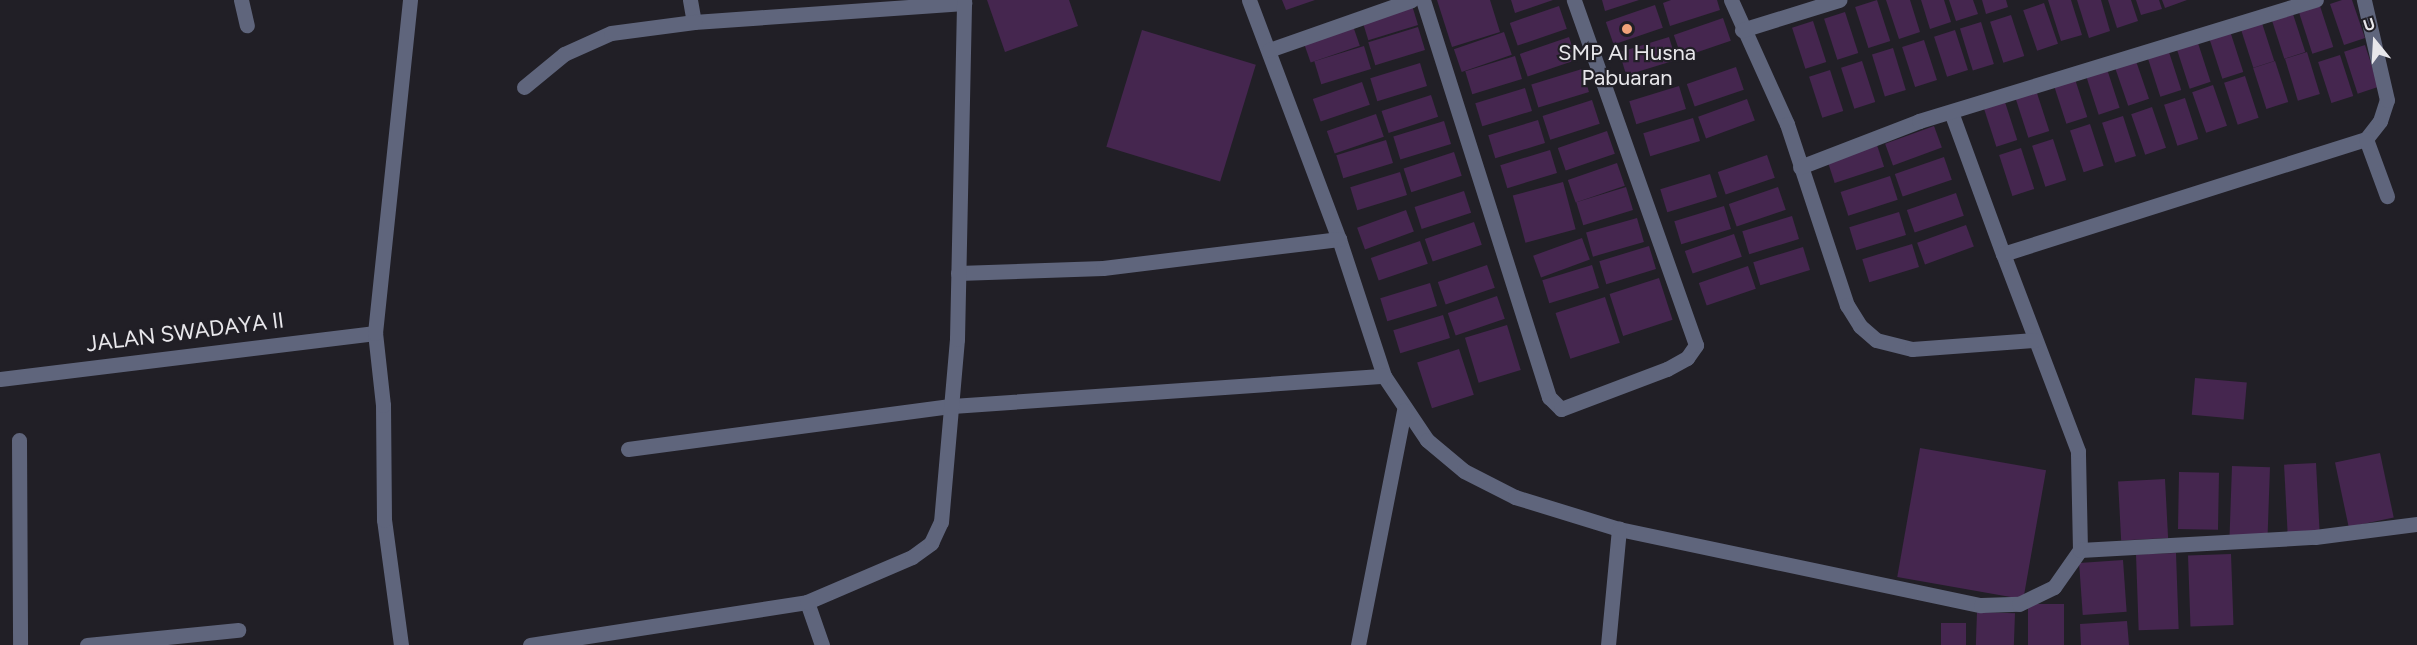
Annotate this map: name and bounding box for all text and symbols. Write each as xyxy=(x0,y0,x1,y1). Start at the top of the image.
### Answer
north arrow xyxy=(2345,12,2405,72)
text: U xyxy=(2361,14,2378,35)
marker: SMP Al Husna Pabuaran xyxy=(1620,22,1634,36)
place label: SMP Al Husna Pabuaran xyxy=(1558,39,1696,90)
street label: JALAN SWADAYA II xyxy=(85,307,285,357)

